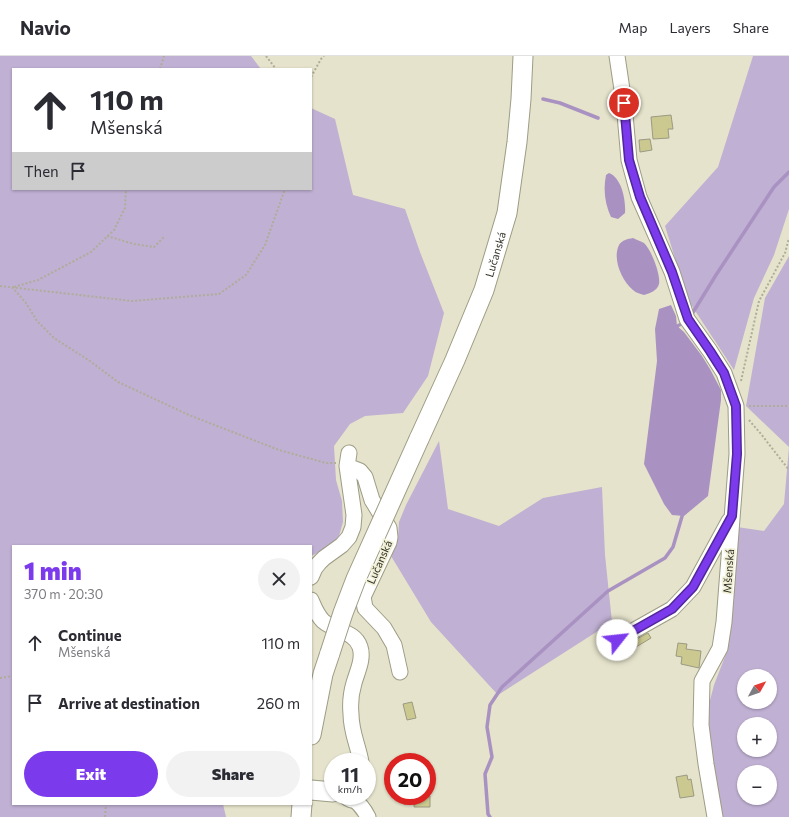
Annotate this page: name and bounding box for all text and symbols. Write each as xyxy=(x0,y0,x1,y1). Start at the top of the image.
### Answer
text: Navio xyxy=(20,16,71,39)
text: Map xyxy=(619,19,647,36)
text: Layers xyxy=(669,19,711,36)
text: Share xyxy=(733,19,769,36)
text: 110 m xyxy=(90,82,164,116)
icon: ahead xyxy=(24,84,76,136)
pin xyxy=(607,86,641,120)
icon: arrive xyxy=(613,92,635,114)
text: Mšenská xyxy=(90,116,163,138)
icon: arrive xyxy=(67,160,89,182)
text: Then xyxy=(24,162,59,180)
street label: Lučanská xyxy=(482,230,508,278)
street label: Lučanská xyxy=(364,538,394,586)
street label: Mšenská xyxy=(720,548,736,594)
text: 1 min xyxy=(24,556,82,585)
button: close xyxy=(258,558,300,600)
text: 370 m · 20:30 xyxy=(24,586,103,602)
position arrow xyxy=(596,619,638,661)
text: Continue xyxy=(58,626,122,644)
icon: ahead xyxy=(24,632,46,654)
text: 110 m xyxy=(261,634,300,652)
text: Mšenská xyxy=(58,644,110,660)
north arrow xyxy=(737,669,777,709)
map controls xyxy=(737,669,777,805)
icon: arrive xyxy=(24,692,46,714)
text: Arrive at destination xyxy=(58,694,200,712)
text: 260 m xyxy=(257,694,300,712)
button: + xyxy=(737,717,777,757)
button: Exit xyxy=(24,751,158,797)
button: Share xyxy=(166,751,300,797)
speed limit sign: 20 xyxy=(384,753,436,805)
text: 11 xyxy=(341,762,359,786)
button: − xyxy=(737,765,777,805)
text: km/h xyxy=(338,783,362,795)

